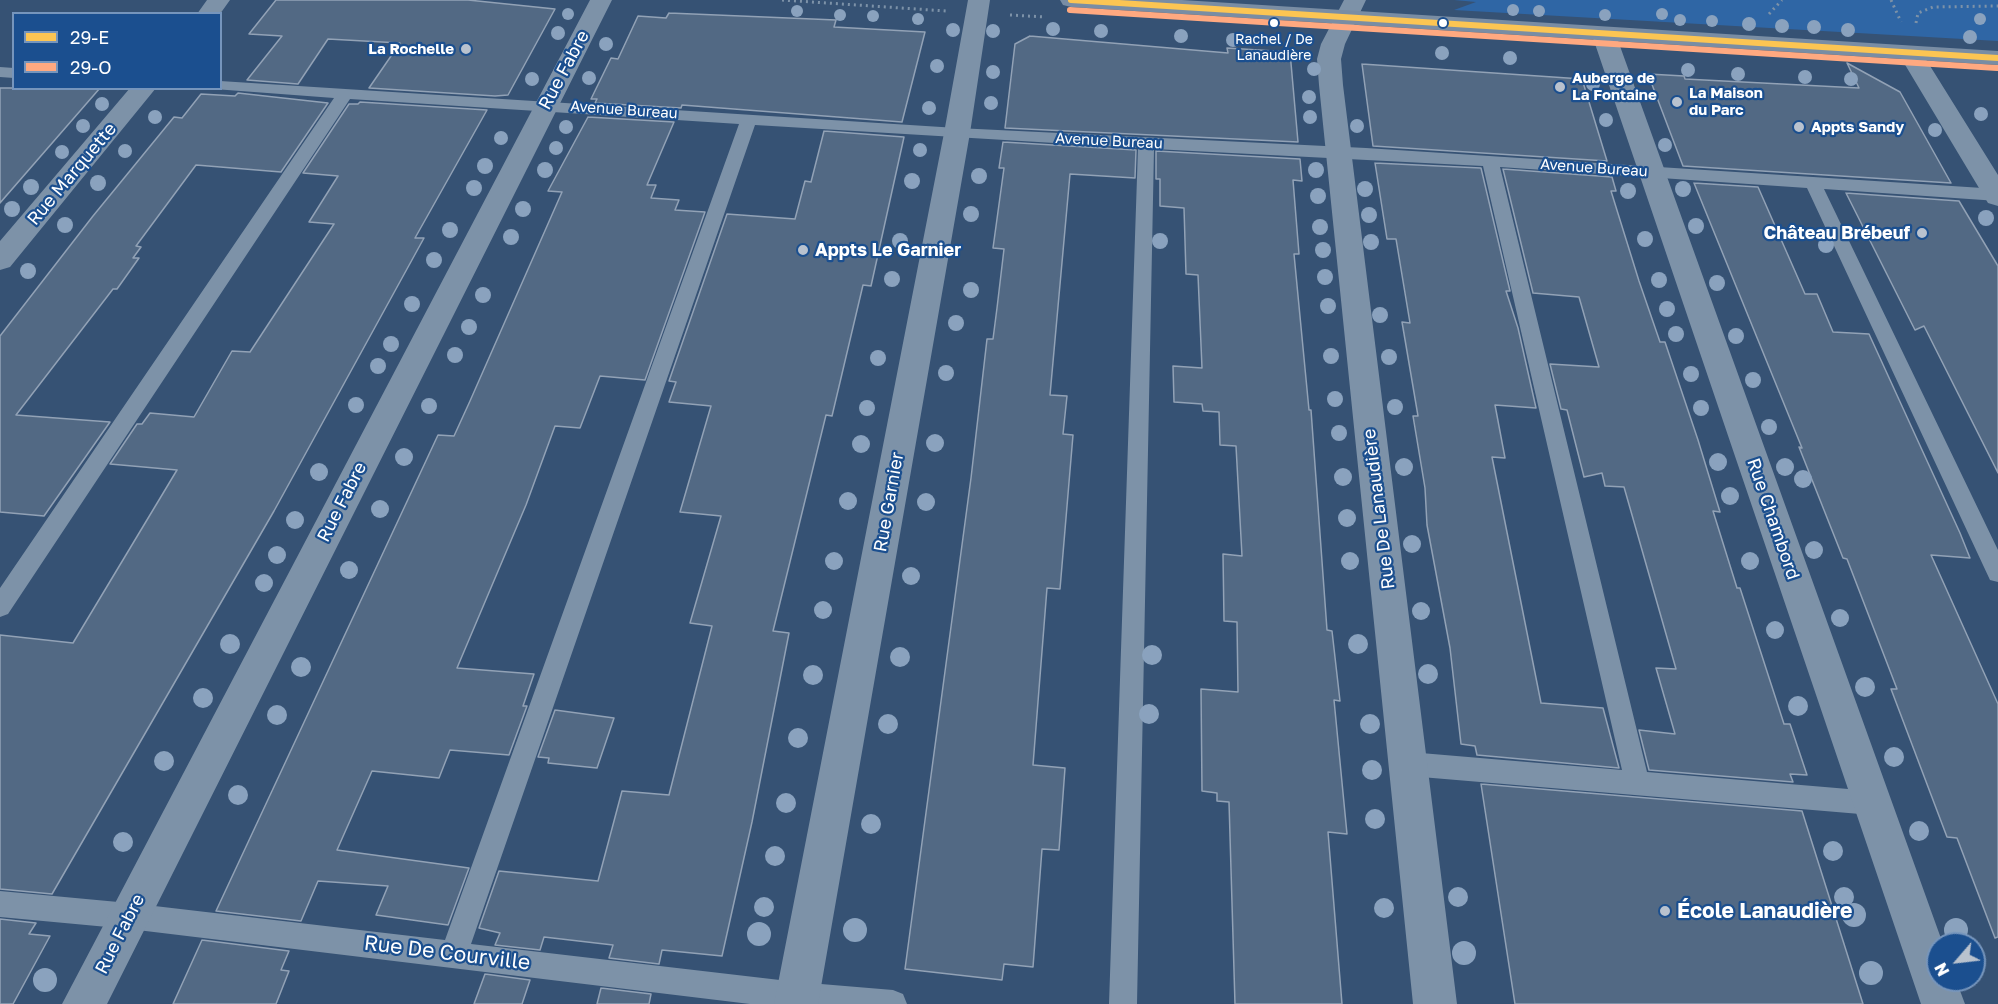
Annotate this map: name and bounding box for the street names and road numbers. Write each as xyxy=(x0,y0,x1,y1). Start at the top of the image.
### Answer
street label: Rue Fabre xyxy=(534,27,594,113)
street label: Avenue Bureau xyxy=(570,97,678,123)
street label: Rue Marquette xyxy=(23,118,121,230)
street label: Avenue Bureau xyxy=(1055,129,1163,153)
street label: Avenue Bureau xyxy=(1540,155,1648,181)
street label: Rue De Lanaudière xyxy=(1358,427,1400,591)
street label: Rue Garnier xyxy=(870,450,908,554)
street label: Rue Chambord xyxy=(1742,455,1804,583)
street label: Rue Fabre xyxy=(313,459,371,545)
street label: Rue Fabre xyxy=(91,891,149,977)
street label: Rue De Courville xyxy=(362,930,532,976)

